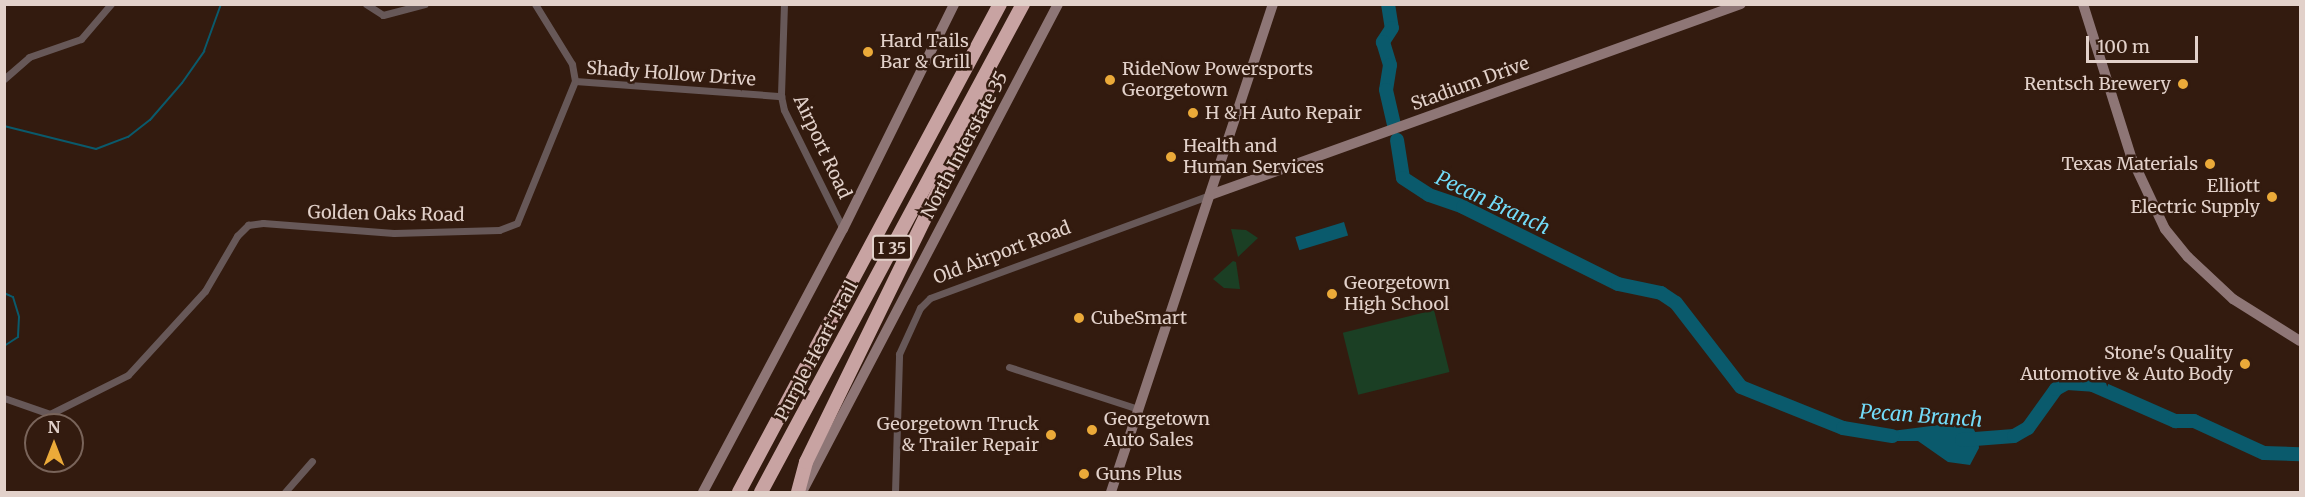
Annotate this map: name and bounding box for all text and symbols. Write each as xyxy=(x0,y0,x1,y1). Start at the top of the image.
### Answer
scale bar xyxy=(2089,24,2202,62)
place label: Hard Tails Bar & Grill xyxy=(880,31,970,74)
text: 100 m xyxy=(2097,35,2150,58)
marker: Hard Tails Bar & Grill xyxy=(861,45,875,59)
street label: Stadium Drive xyxy=(1408,53,1532,115)
street label: Shady Hollow Drive xyxy=(585,57,757,91)
place label: RideNow Powersports Georgetown xyxy=(1122,59,1313,101)
street label: North Interstate 35 xyxy=(917,68,1013,222)
marker: RideNow Powersports Georgetown xyxy=(1103,73,1117,87)
place label: Rentsch Brewery xyxy=(2024,73,2171,95)
marker: Rentsch Brewery xyxy=(2176,77,2190,91)
street label: Airport Road xyxy=(789,92,855,202)
place label: H & H Auto Repair xyxy=(1205,102,1362,124)
marker: H & H Auto Repair xyxy=(1186,106,1200,120)
place label: Health and Human Services xyxy=(1183,136,1324,178)
marker: Health and Human Services xyxy=(1164,150,1178,164)
place label: Texas Materials xyxy=(2062,153,2198,175)
marker: Texas Materials xyxy=(2203,157,2217,171)
water label: Pecan Branch xyxy=(1432,165,1554,239)
place label: Elliott Electric Supply xyxy=(2130,176,2260,219)
marker: Elliott Electric Supply xyxy=(2265,190,2279,204)
street label: Golden Oaks Road xyxy=(307,202,465,226)
street label: Old Airport Road xyxy=(930,217,1074,289)
road number: I 35 xyxy=(871,235,913,261)
place label: Georgetown High School xyxy=(1344,273,1450,316)
street label: Purple Heart Trail xyxy=(771,277,863,425)
marker: Georgetown High School xyxy=(1325,287,1339,301)
place label: CubeSmart xyxy=(1091,307,1187,329)
marker: CubeSmart xyxy=(1072,311,1086,325)
place label: Stone's Quality Automotive & Auto Body xyxy=(2020,343,2233,386)
marker: Stone's Quality Automotive & Auto Body xyxy=(2238,357,2252,371)
water label: Pecan Branch xyxy=(1859,399,1983,431)
place label: Georgetown Auto Sales xyxy=(1104,409,1210,452)
north arrow xyxy=(24,413,84,473)
place label: Georgetown Truck & Trailer Repair xyxy=(877,414,1039,456)
text: N xyxy=(48,417,60,437)
marker: Georgetown Auto Sales xyxy=(1085,423,1099,437)
marker: Georgetown Truck & Trailer Repair xyxy=(1044,428,1058,442)
place label: Guns Plus xyxy=(1096,463,1182,485)
marker: Guns Plus xyxy=(1077,467,1091,481)

